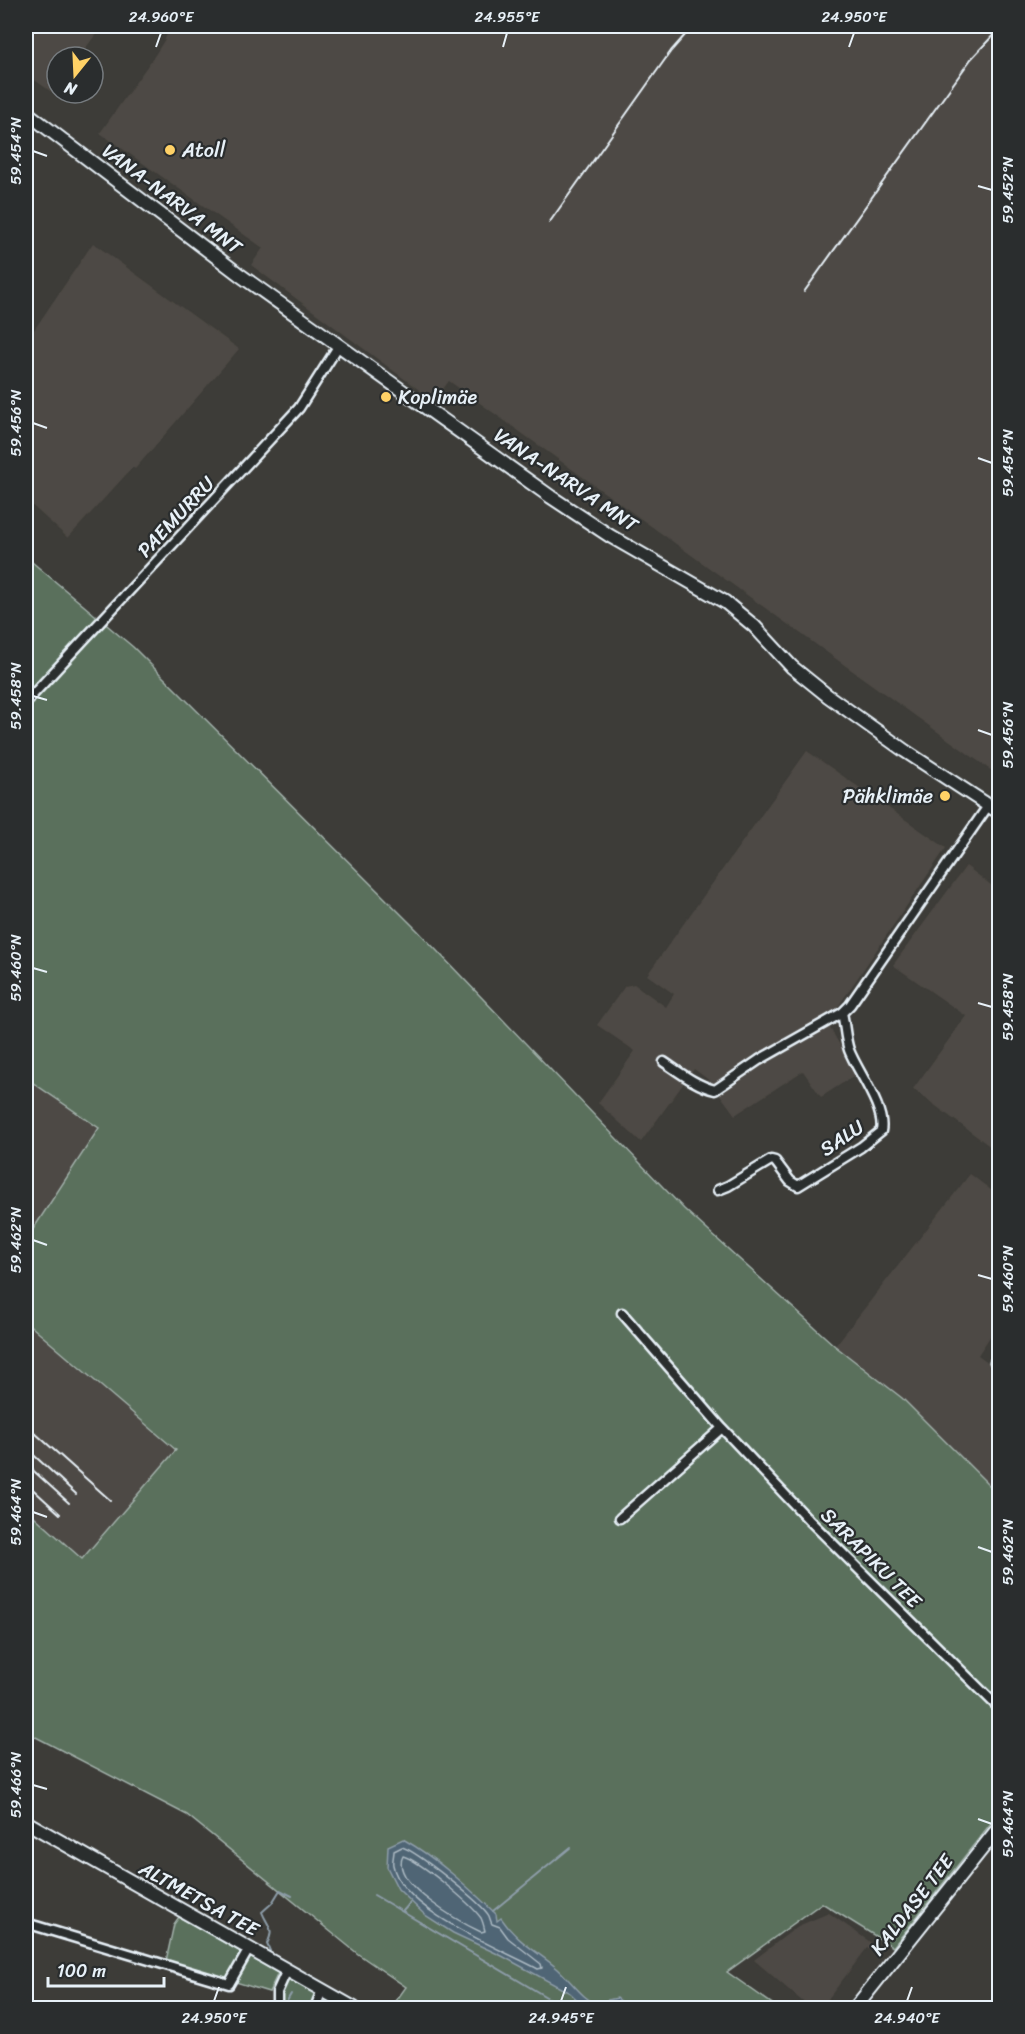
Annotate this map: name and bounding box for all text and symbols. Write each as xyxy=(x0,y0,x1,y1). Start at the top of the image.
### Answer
text: 24.960°E xyxy=(129,4,195,30)
text: 24.955°E xyxy=(475,4,541,30)
text: 24.950°E xyxy=(821,4,888,30)
north arrow xyxy=(45,45,105,105)
text: N xyxy=(60,73,81,105)
text: 59.454°N xyxy=(3,117,29,185)
place label: Atoll xyxy=(181,133,226,168)
street label: VANA-NARVA MNT xyxy=(94,134,251,264)
marker: Atoll xyxy=(163,143,177,157)
text: 59.452°N xyxy=(995,156,1021,223)
place label: Koplimäe xyxy=(398,380,477,415)
text: 59.456°N xyxy=(3,389,29,456)
marker: Koplimäe xyxy=(379,390,393,404)
street label: VANA-NARVA MNT xyxy=(486,418,647,542)
text: 59.454°N xyxy=(995,429,1021,497)
street label: PAEMURRU xyxy=(129,467,224,566)
text: 59.458°N xyxy=(3,662,29,730)
text: 59.456°N xyxy=(995,701,1021,768)
place label: Pähklimäe xyxy=(843,779,933,814)
marker: Pähklimäe xyxy=(938,789,952,803)
text: 59.460°N xyxy=(3,934,29,1002)
text: 59.458°N xyxy=(995,973,1021,1041)
street label: SALU xyxy=(812,1110,872,1166)
text: 59.462°N xyxy=(3,1206,29,1273)
text: 59.460°N xyxy=(995,1245,1021,1313)
text: 59.464°N xyxy=(3,1478,29,1546)
street label: SARAPIKU TEE xyxy=(812,1499,931,1618)
text: 59.462°N xyxy=(995,1518,1021,1585)
text: 59.466°N xyxy=(3,1751,29,1818)
text: 59.464°N xyxy=(995,1790,1021,1858)
street label: KALDASE TEE xyxy=(861,1845,964,1964)
street label: ALTMETSA TEE xyxy=(131,1851,267,1947)
scale bar xyxy=(48,1950,164,1988)
text: 100 m xyxy=(57,1955,106,1987)
text: 24.950°E xyxy=(181,2005,248,2031)
text: 24.945°E xyxy=(528,2005,595,2031)
text: 24.940°E xyxy=(874,2005,941,2031)

